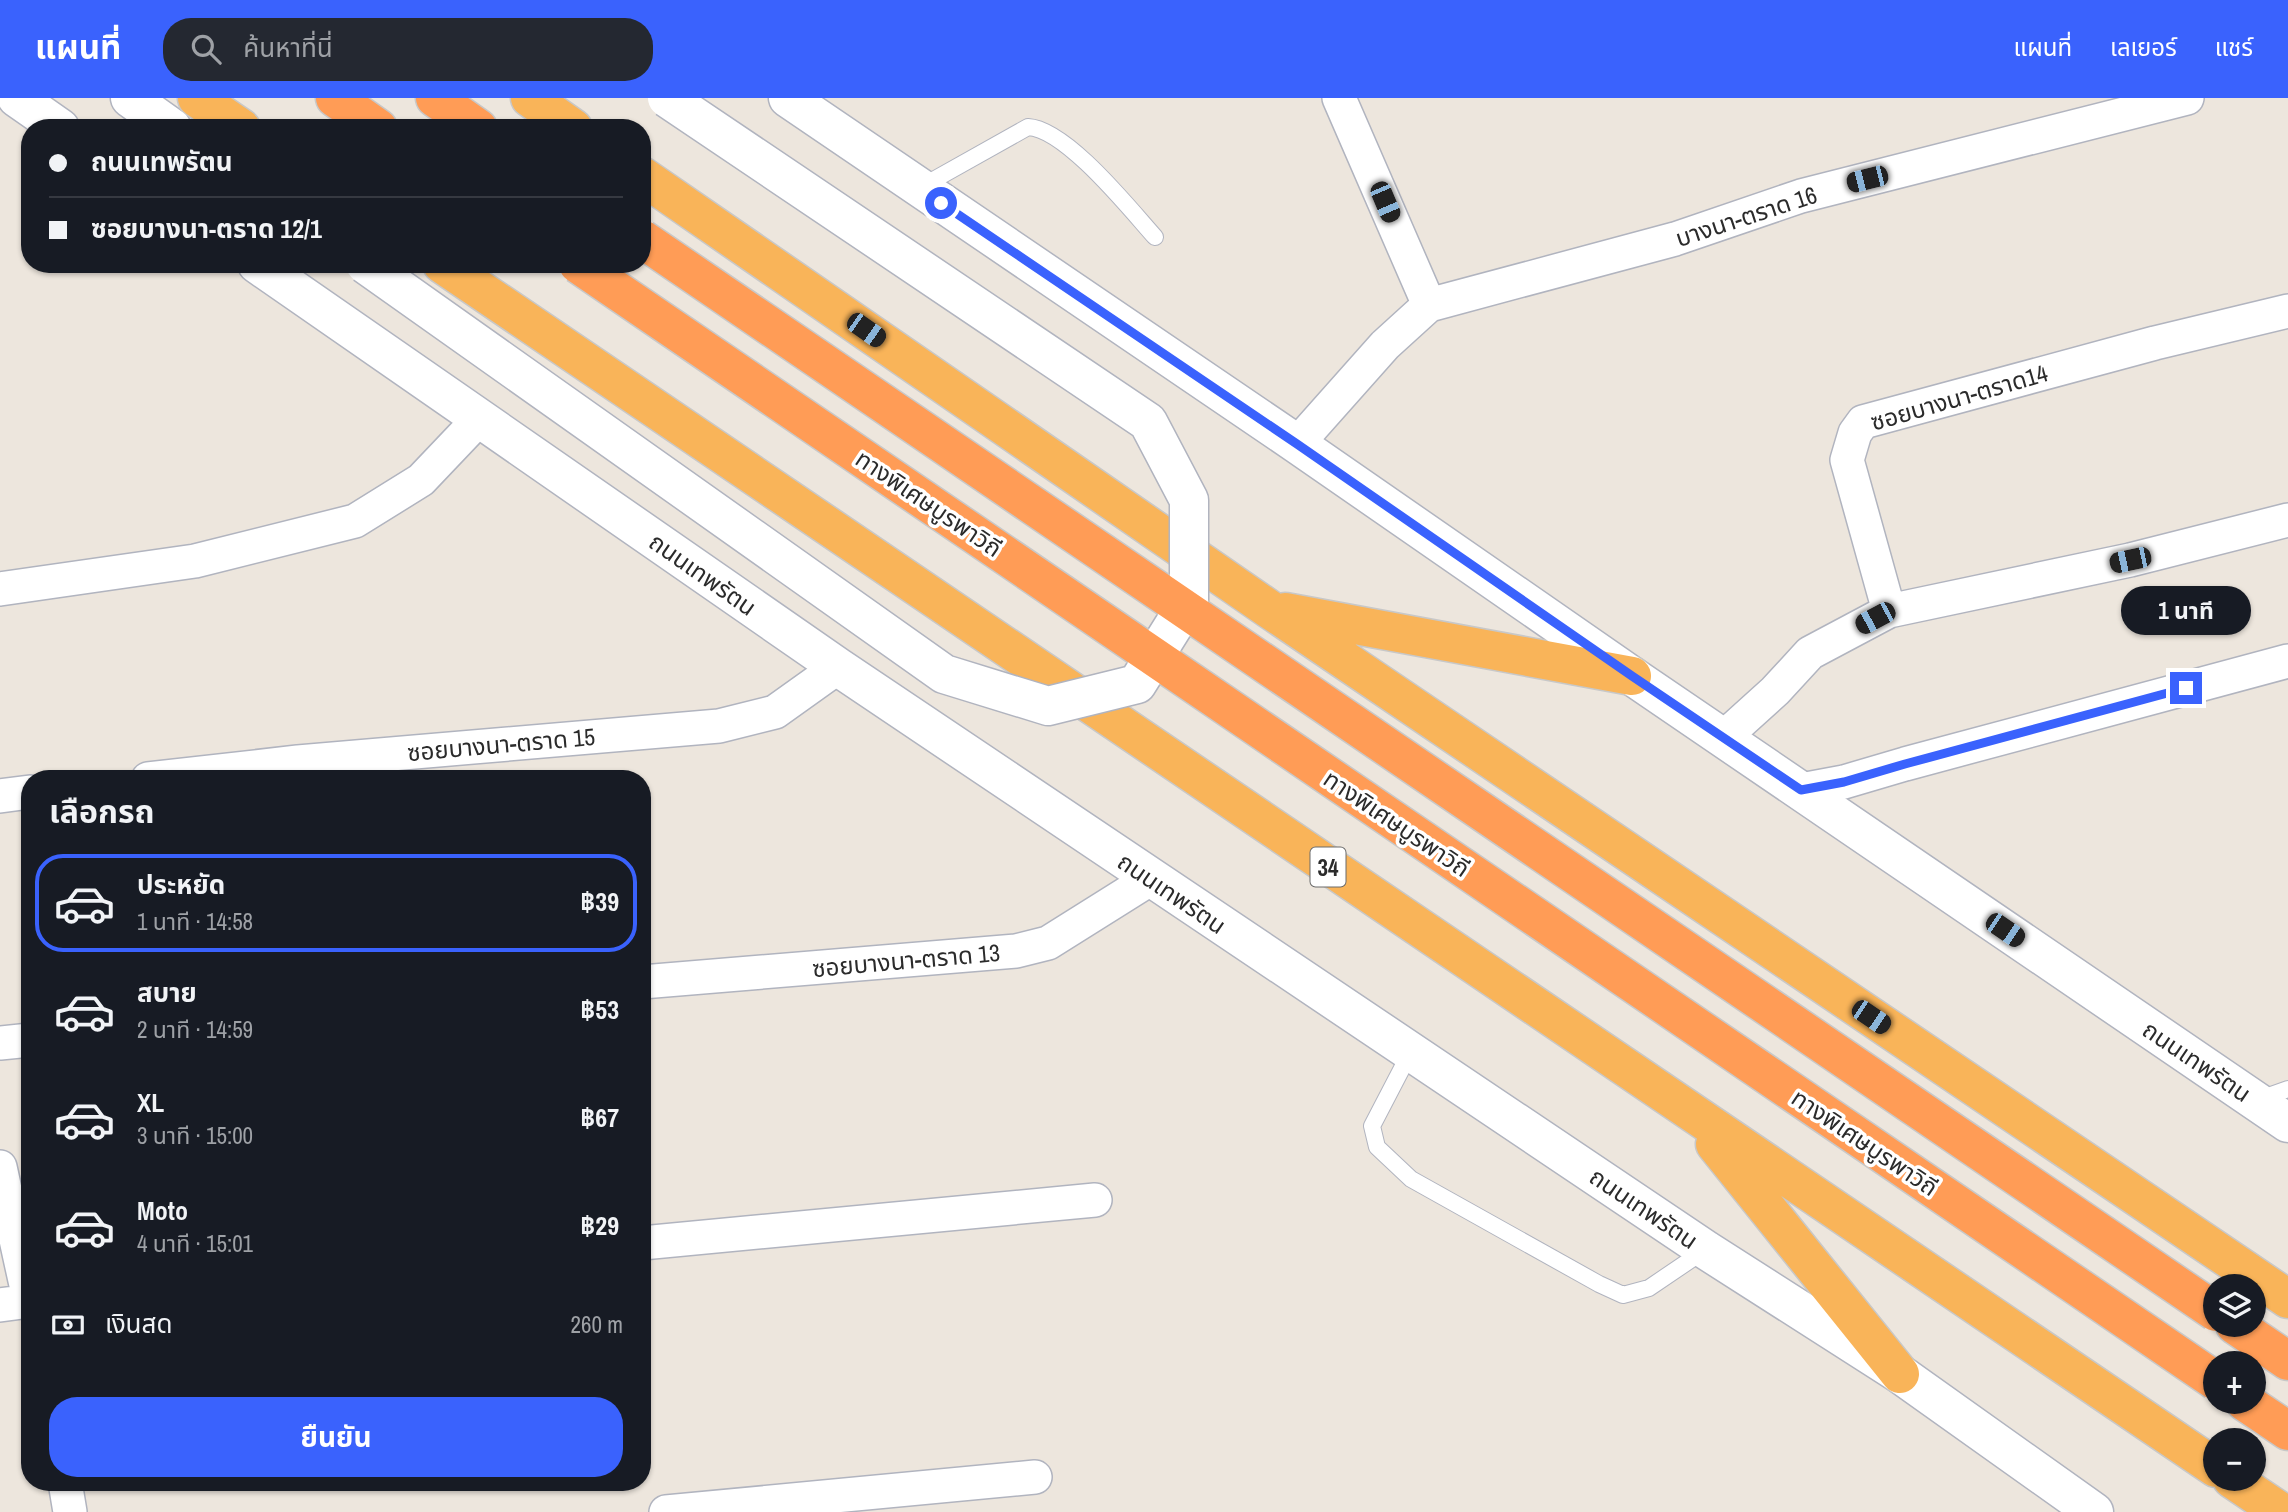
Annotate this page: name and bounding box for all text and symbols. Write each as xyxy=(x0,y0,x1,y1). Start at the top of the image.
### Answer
search box xyxy=(163,18,653,81)
text: แผนที่ xyxy=(35,25,121,69)
icon: search xyxy=(187,30,225,68)
text: ค้นหาที่นี่ xyxy=(243,30,333,65)
text: แผนที่ xyxy=(2014,31,2072,63)
text: เลเยอร์ xyxy=(2110,31,2177,63)
text: แชร์ xyxy=(2215,31,2253,63)
text: ถนนเทพรัตน xyxy=(91,144,233,179)
car xyxy=(1845,164,1890,194)
street label: บางนา-ตราด 16 xyxy=(1671,178,1821,254)
car xyxy=(1368,179,1403,225)
route start xyxy=(925,187,957,219)
text: ซอยบางนา-ตราด 12/1 xyxy=(91,211,322,246)
car xyxy=(843,309,890,351)
street label: ซอยบางนา-ตราด14 xyxy=(1867,356,2051,438)
street label: ทางพิเศษบูรพาวิถี xyxy=(850,442,1008,564)
street label: ถนนเทพรัตน xyxy=(643,525,763,623)
car xyxy=(2108,545,2153,575)
callout: 1 นาที xyxy=(2121,587,2251,636)
text: 1 นาที xyxy=(2158,595,2214,626)
car xyxy=(1852,599,1899,637)
route end xyxy=(2170,672,2202,704)
street label: ซอยบางนา-ตราด 15 xyxy=(406,720,596,768)
street label: ทางพิเศษบูรพาวิถี xyxy=(1318,762,1476,884)
text: เลือกรถ xyxy=(49,790,154,833)
street label: ถนนเทพรัตน xyxy=(1112,845,1232,941)
road number: 34 xyxy=(1310,848,1346,887)
text: ประหยัด xyxy=(137,867,225,902)
icon: car xyxy=(53,872,116,935)
text: ฿39 xyxy=(580,884,619,919)
text: 1 นาที · 14:58 xyxy=(137,906,253,937)
car xyxy=(1982,910,2029,950)
street label: ซอยบางนา-ตราด 13 xyxy=(811,936,1001,984)
text: สบาย xyxy=(137,975,197,1010)
icon: car xyxy=(53,980,116,1043)
text: ฿53 xyxy=(580,992,619,1027)
car xyxy=(1848,997,1895,1037)
street label: ถนนเทพรัตน xyxy=(2137,1013,2257,1109)
text: 2 นาที · 14:59 xyxy=(137,1014,253,1045)
street label: ทางพิเศษบูรพาวิถี xyxy=(1786,1081,1944,1203)
text: XL xyxy=(137,1085,164,1120)
icon: car xyxy=(53,1088,116,1151)
text: ฿67 xyxy=(580,1100,619,1135)
text: 3 นาที · 15:00 xyxy=(137,1120,253,1151)
street label: ถนนเทพรัตน xyxy=(1584,1160,1704,1256)
text: Moto xyxy=(137,1193,188,1228)
icon: car xyxy=(53,1196,116,1259)
text: ฿29 xyxy=(580,1208,619,1243)
text: 4 นาที · 15:01 xyxy=(137,1228,253,1259)
map controls xyxy=(2203,1274,2266,1491)
button: layers xyxy=(2203,1274,2266,1337)
icon: cash xyxy=(49,1306,87,1344)
text: เงินสด xyxy=(105,1306,172,1341)
text: 260 m xyxy=(571,1309,623,1340)
button: + xyxy=(2203,1351,2266,1414)
button: ยืนยัน xyxy=(49,1397,623,1477)
button: − xyxy=(2203,1428,2266,1491)

